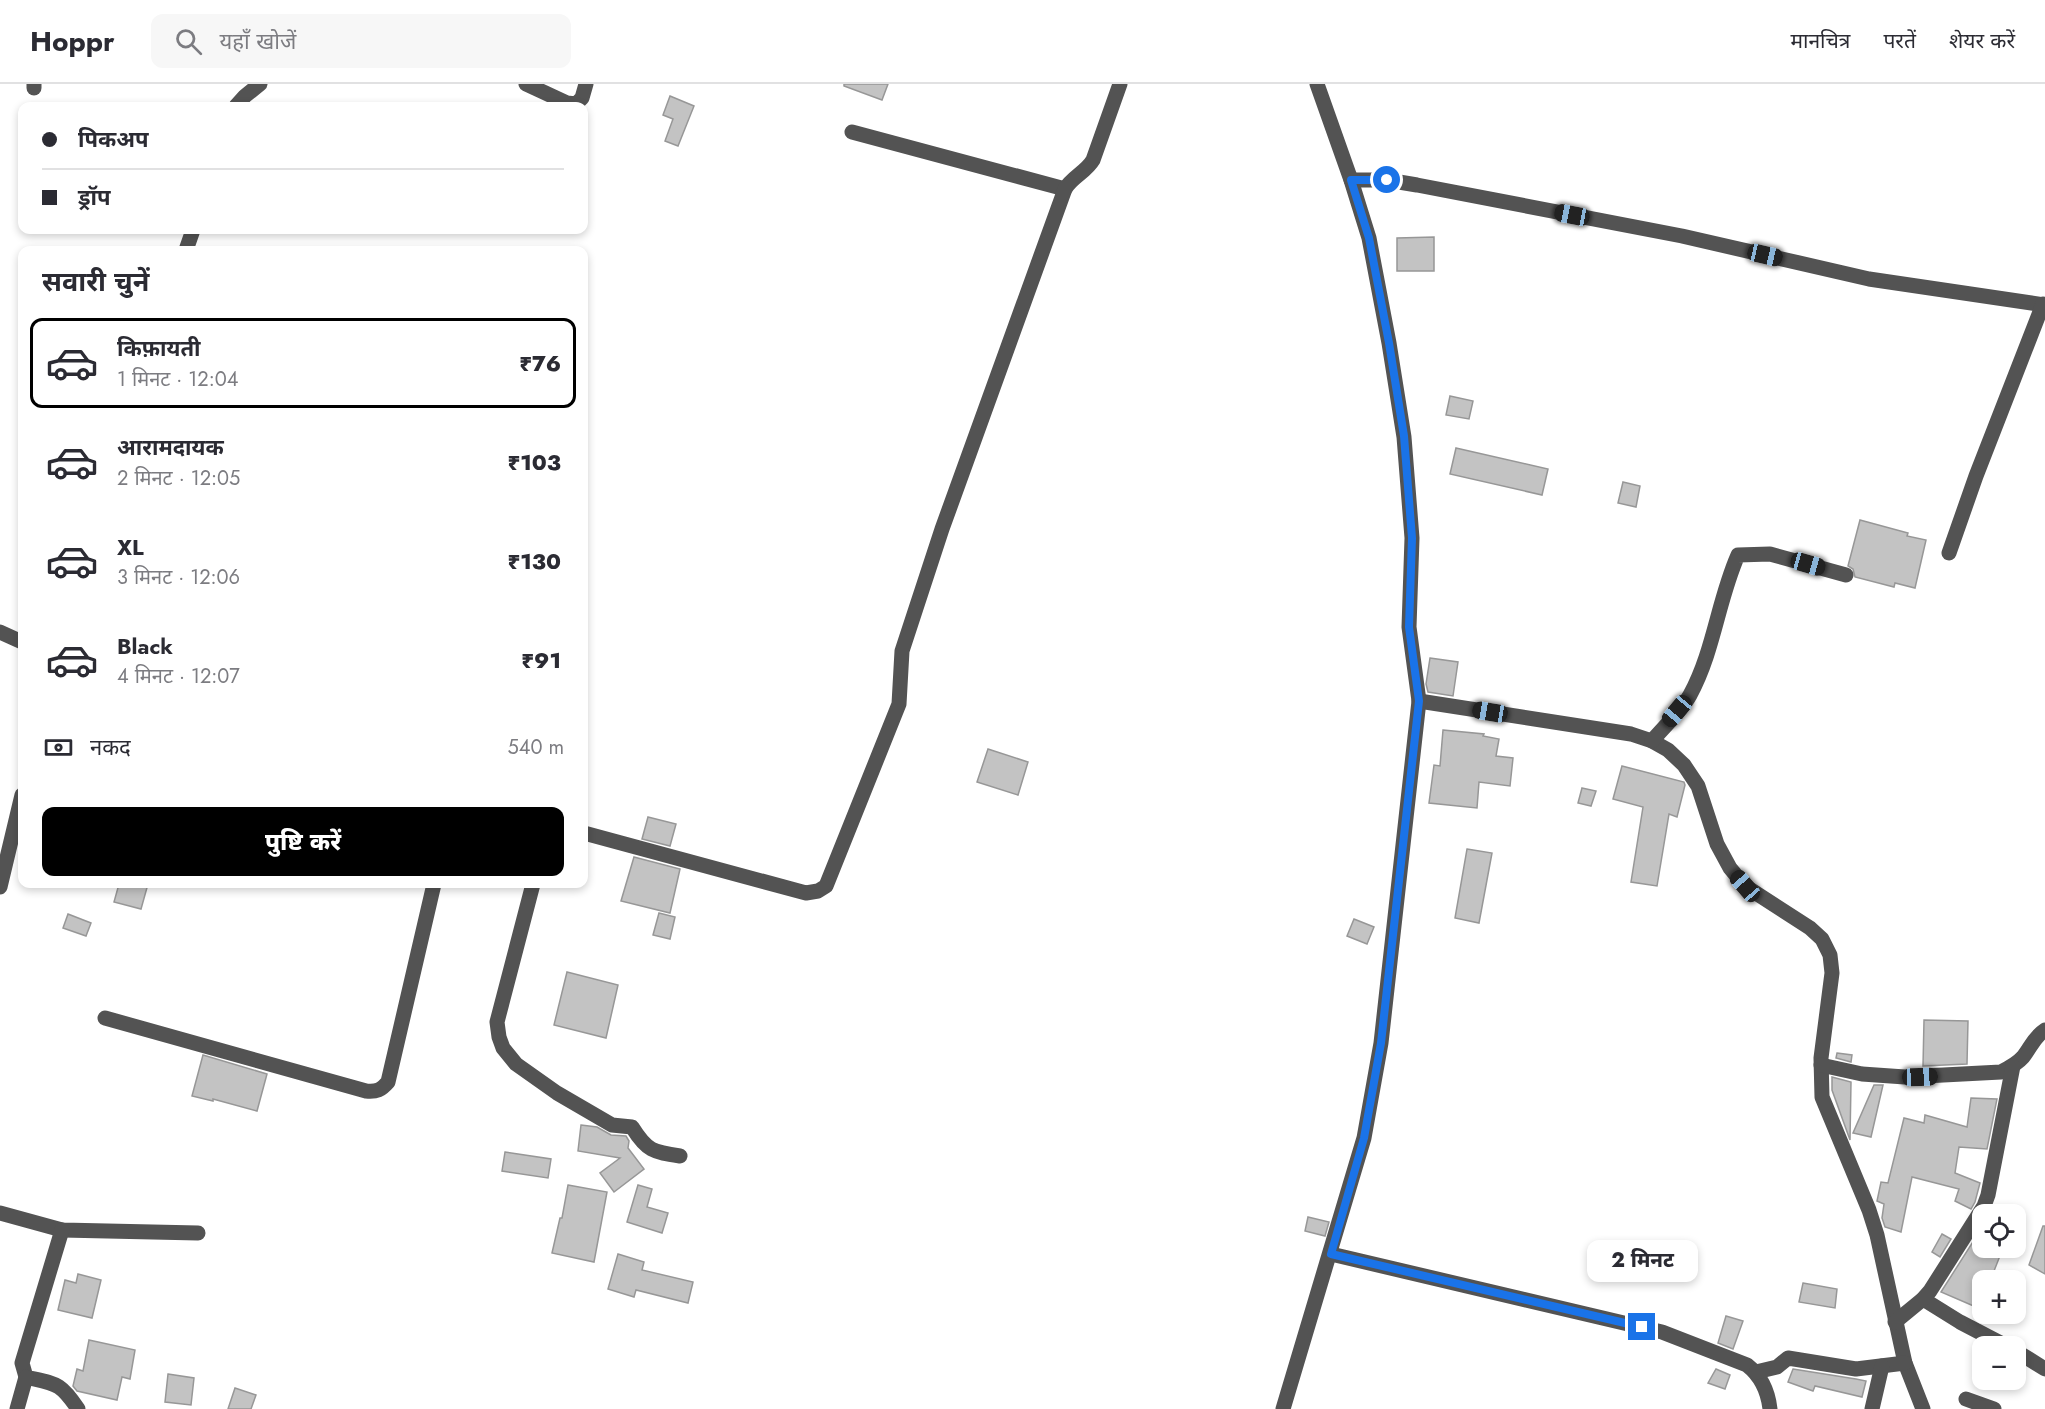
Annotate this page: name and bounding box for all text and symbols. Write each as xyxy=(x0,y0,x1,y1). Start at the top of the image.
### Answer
search box xyxy=(151,14,571,68)
text: Hoppr xyxy=(30,21,115,62)
icon: search xyxy=(172,25,205,58)
text: यहाँ खोजें xyxy=(220,25,296,57)
text: मानचित्र xyxy=(1790,26,1850,56)
text: परतें xyxy=(1883,26,1916,56)
text: शेयर करें xyxy=(1949,26,2015,56)
text: पिकअप xyxy=(78,123,149,155)
route start xyxy=(1373,166,1400,193)
text: ड्रॉप xyxy=(78,181,111,213)
car xyxy=(1553,203,1591,227)
car xyxy=(1745,242,1785,268)
text: सवारी चुनें xyxy=(42,262,149,301)
text: किफ़ायती xyxy=(117,332,201,364)
icon: car xyxy=(45,336,99,390)
text: ₹76 xyxy=(519,347,561,379)
text: 1 मिनट · 12:04 xyxy=(117,365,238,394)
text: आरामदायक xyxy=(117,431,224,463)
icon: car xyxy=(45,435,99,489)
text: ₹103 xyxy=(508,446,561,478)
text: 2 मिनट · 12:05 xyxy=(117,464,240,493)
text: XL xyxy=(117,531,144,563)
icon: car xyxy=(45,534,99,588)
text: ₹130 xyxy=(508,545,561,577)
car xyxy=(1788,550,1828,578)
text: 3 मिनट · 12:06 xyxy=(117,563,240,592)
text: Black xyxy=(117,630,173,662)
icon: car xyxy=(45,633,99,687)
text: ₹91 xyxy=(521,644,561,676)
text: 4 मिनट · 12:07 xyxy=(117,662,240,691)
car xyxy=(1659,691,1695,731)
car xyxy=(1471,700,1509,724)
icon: cash xyxy=(42,731,75,764)
text: नकद xyxy=(90,731,131,763)
text: 540 m xyxy=(507,733,564,762)
button: पुष्टि करें xyxy=(42,807,564,876)
car xyxy=(1726,867,1764,905)
car xyxy=(1902,1067,1938,1087)
map controls xyxy=(1972,1204,2026,1390)
button: locate xyxy=(1972,1204,2026,1258)
callout: 2 मिनट xyxy=(1586,1240,1698,1282)
text: 2 मिनट xyxy=(1611,1246,1674,1275)
button: + xyxy=(1972,1270,2026,1324)
route end xyxy=(1628,1313,1655,1340)
button: − xyxy=(1972,1336,2026,1390)

